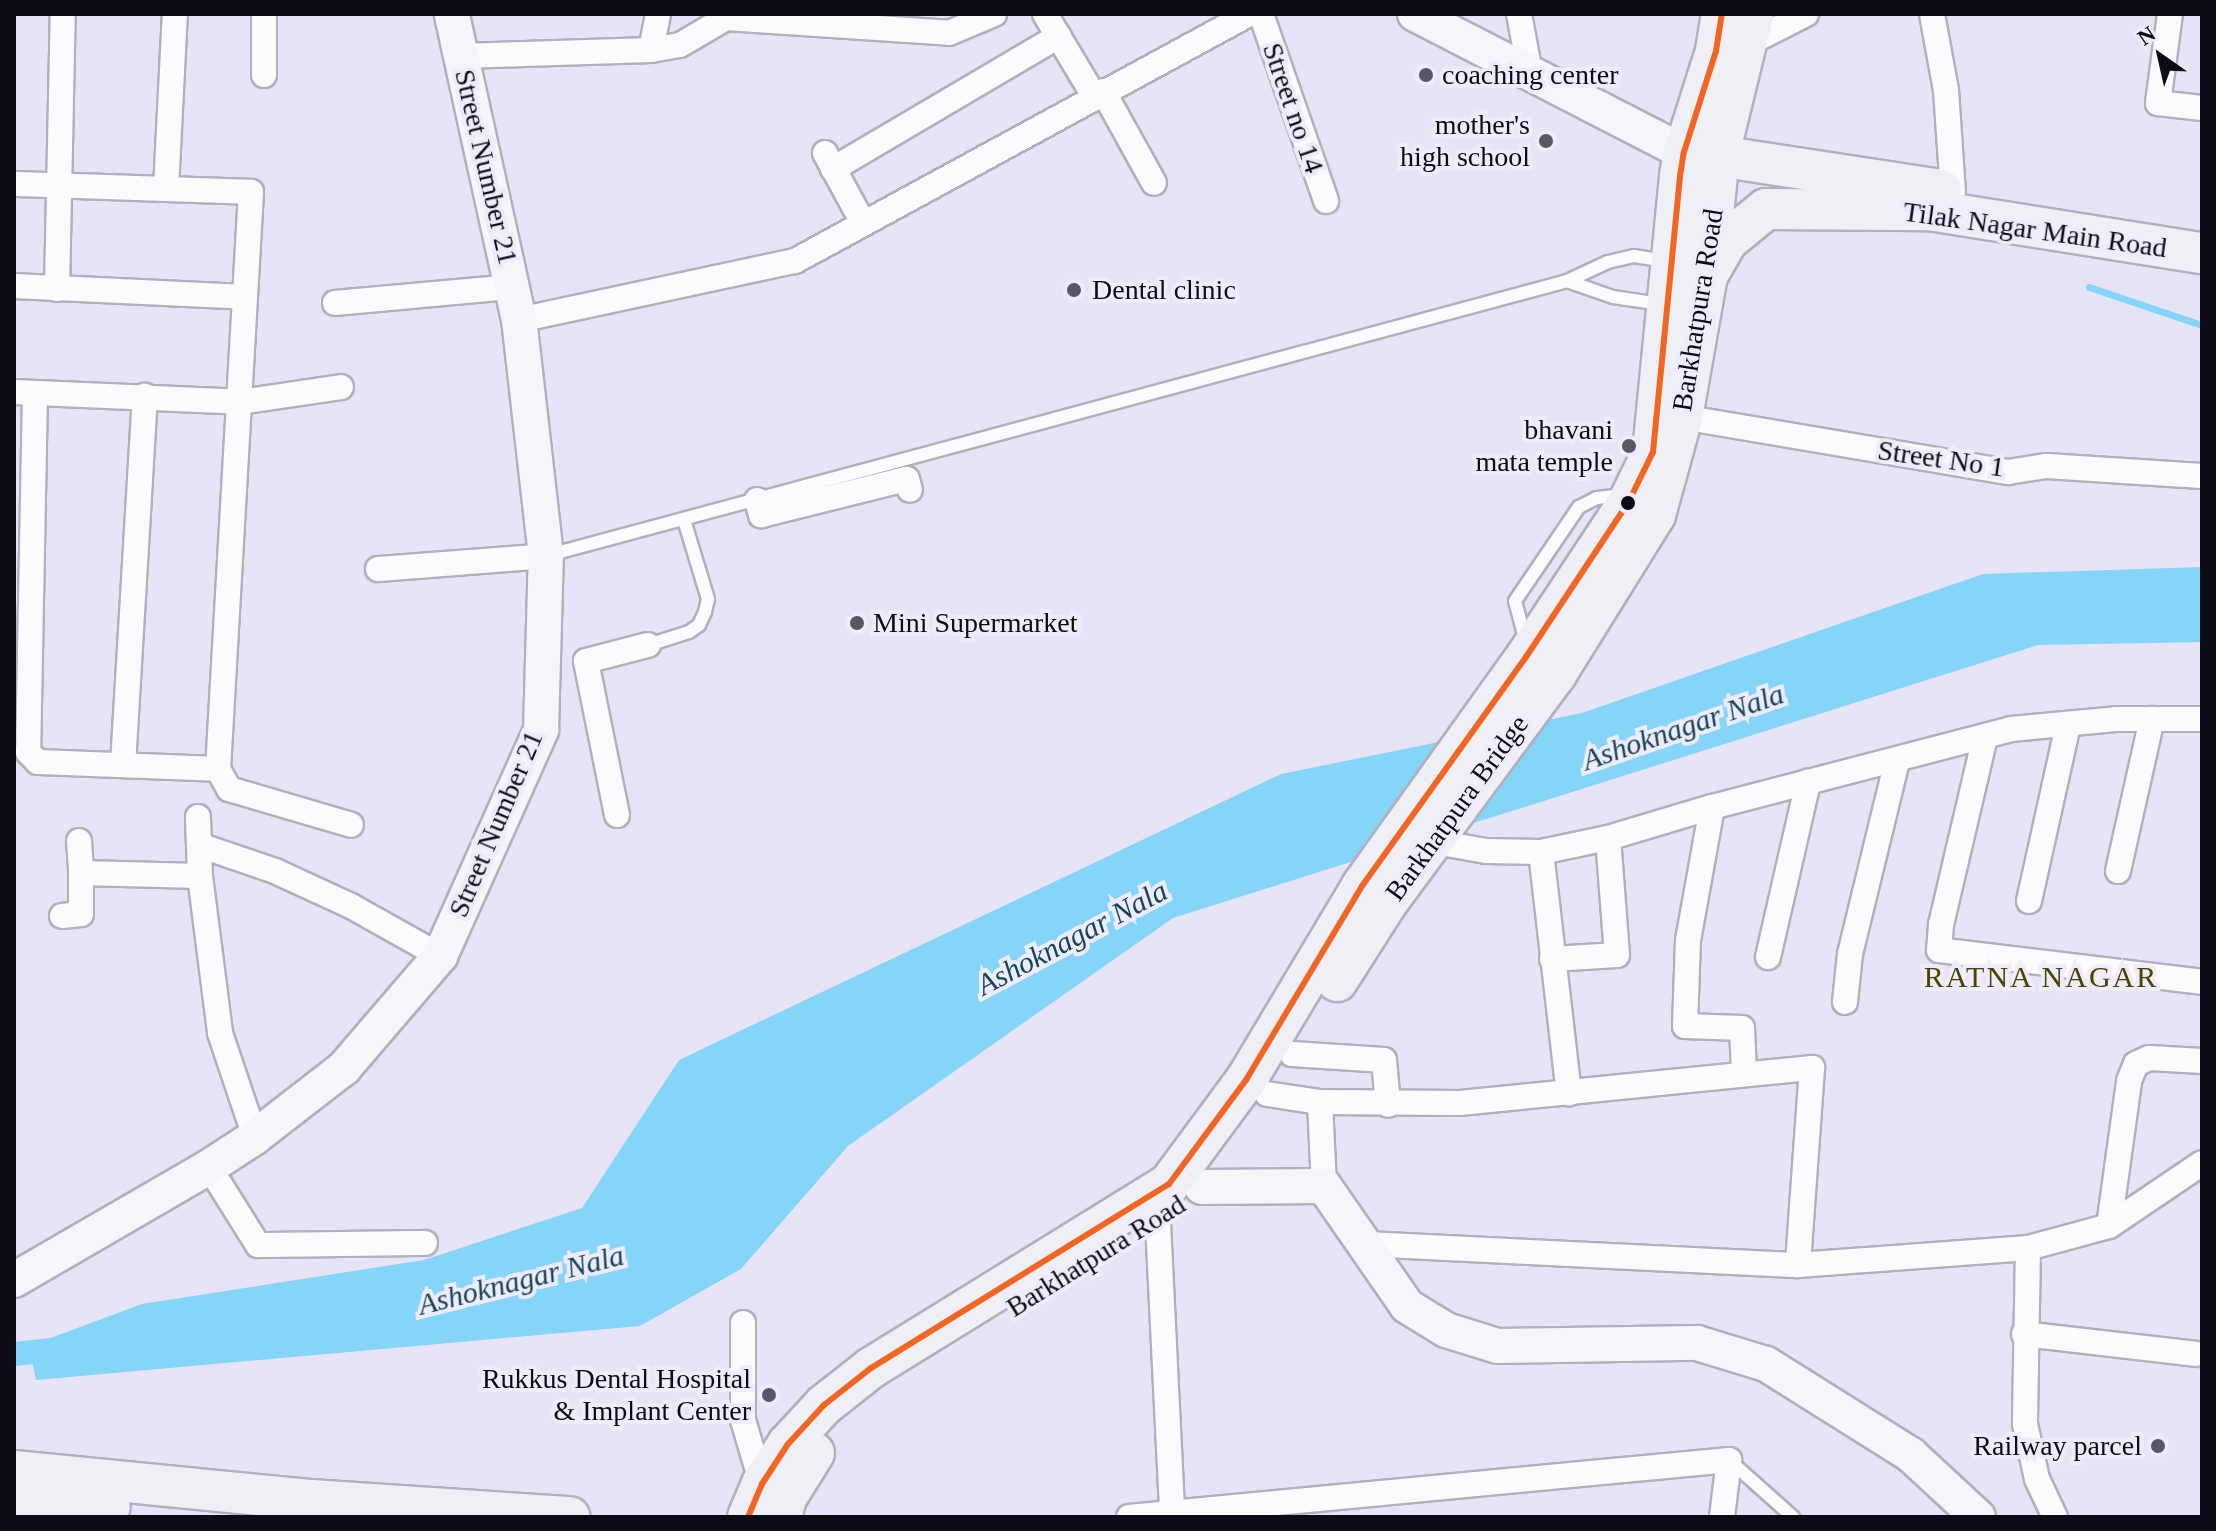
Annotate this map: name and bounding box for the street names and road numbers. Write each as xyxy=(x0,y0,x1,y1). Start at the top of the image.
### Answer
street label: Street no 14 xyxy=(1255,39,1331,177)
street label: Street Number 21 xyxy=(447,66,525,268)
street label: Tilak Nagar Main Road xyxy=(1901,195,2169,265)
street label: Barkhatpura Road xyxy=(1665,206,1731,414)
street label: Street No 1 xyxy=(1876,433,2006,485)
street label: Barkhatpura Bridge xyxy=(1378,708,1536,908)
street label: Street Number 21 xyxy=(442,726,550,922)
street label: Barkhatpura Road xyxy=(1000,1188,1192,1324)

